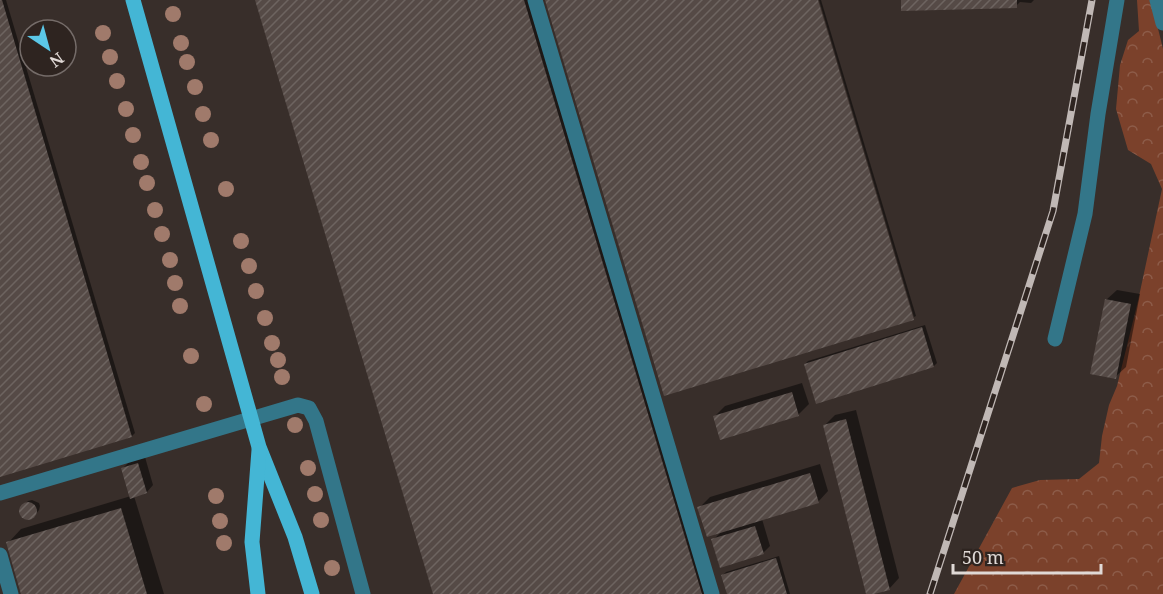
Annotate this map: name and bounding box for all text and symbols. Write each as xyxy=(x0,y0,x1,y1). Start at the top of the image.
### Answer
north arrow xyxy=(18,18,78,78)
text: N xyxy=(45,48,68,73)
scale bar xyxy=(953,537,1102,575)
text: 50 m xyxy=(962,545,1004,569)

